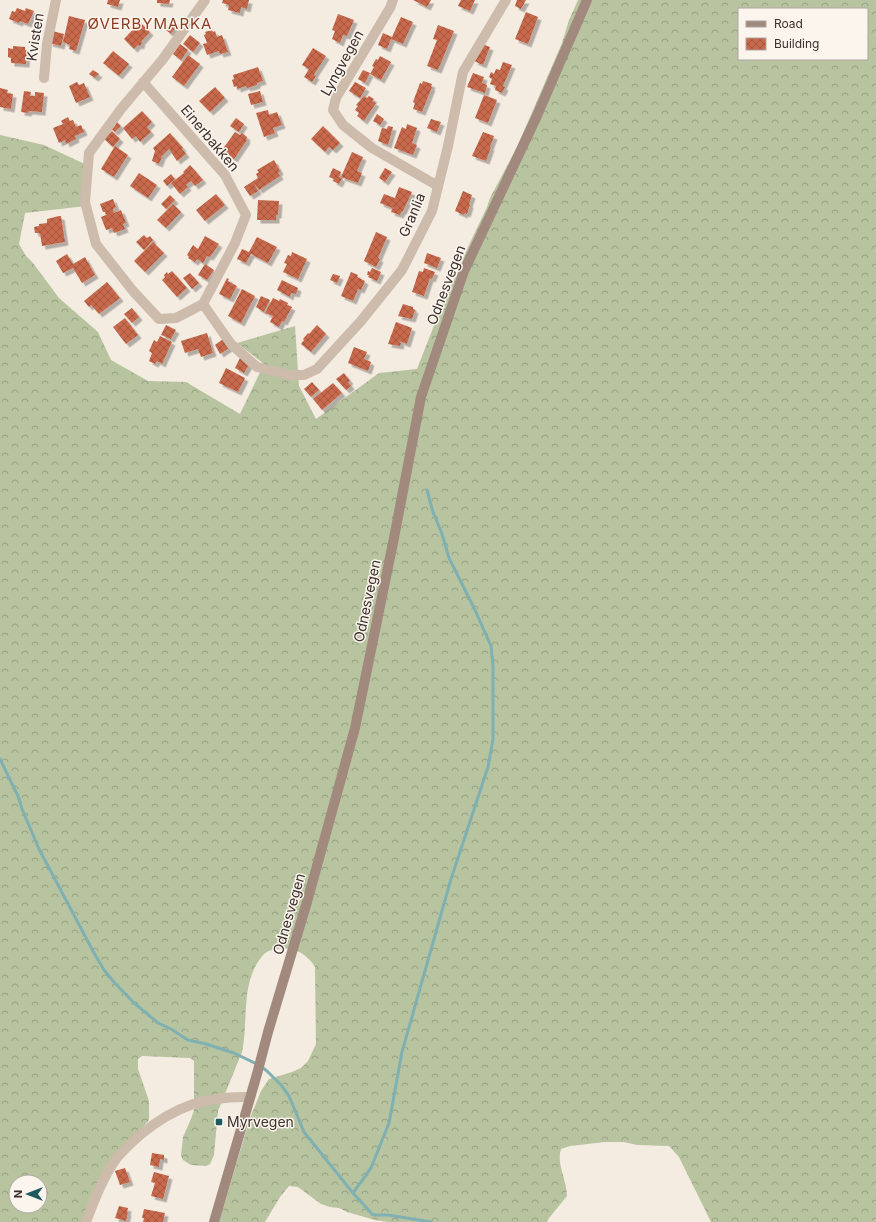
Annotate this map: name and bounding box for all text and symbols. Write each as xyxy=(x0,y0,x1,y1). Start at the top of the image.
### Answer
legend xyxy=(738,8,868,60)
street label: Kvisten xyxy=(22,12,47,62)
district label: ØVERBYMARKA xyxy=(88,14,212,33)
text: Road xyxy=(774,16,803,31)
street label: Lyngvegen xyxy=(317,27,367,99)
text: Building xyxy=(774,36,819,51)
street label: Einerbakken xyxy=(178,101,243,174)
street label: Granlia xyxy=(395,190,428,240)
street label: Odnesvegen xyxy=(423,243,469,327)
street label: Odnesvegen xyxy=(349,558,384,644)
street label: Odnesvegen xyxy=(269,871,308,957)
place label: Myrvegen xyxy=(227,1113,294,1130)
marker: Myrvegen xyxy=(214,1117,224,1127)
north arrow xyxy=(8,1174,48,1214)
text: N xyxy=(11,1190,25,1198)

